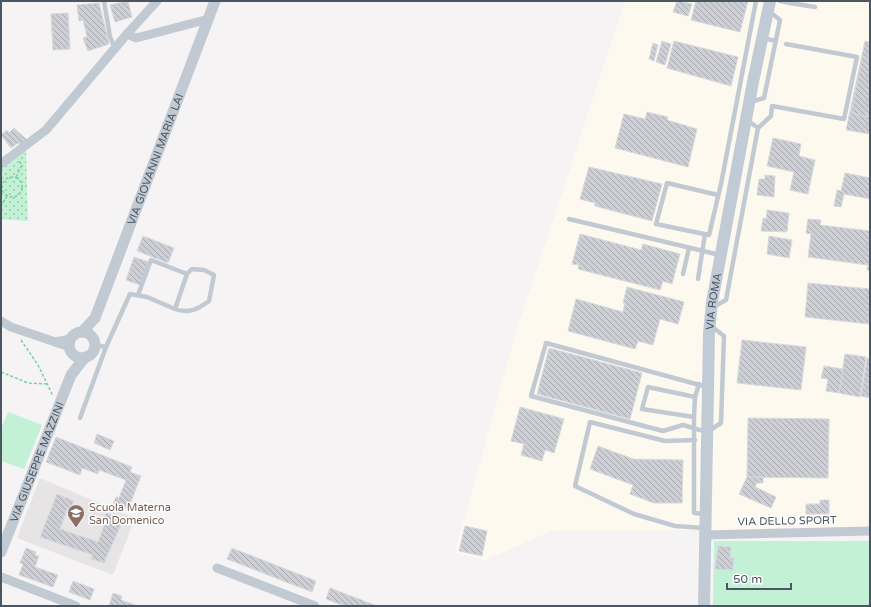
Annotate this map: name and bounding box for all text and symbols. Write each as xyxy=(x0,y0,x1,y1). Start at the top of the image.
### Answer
street label: VIA GIOVANNI MARIA LAI xyxy=(124,92,186,227)
street label: VIA ROMA xyxy=(703,272,724,330)
street label: VIA GIUSEPPE MAZZINI xyxy=(7,400,66,524)
place label: Scuola Materna San Domenico xyxy=(89,501,171,527)
school or university icon: Scuola Materna San Domenico xyxy=(66,503,86,528)
street label: VIA DELLO SPORT xyxy=(737,514,837,528)
scale bar xyxy=(727,565,791,591)
text: 50 m xyxy=(733,572,762,586)

